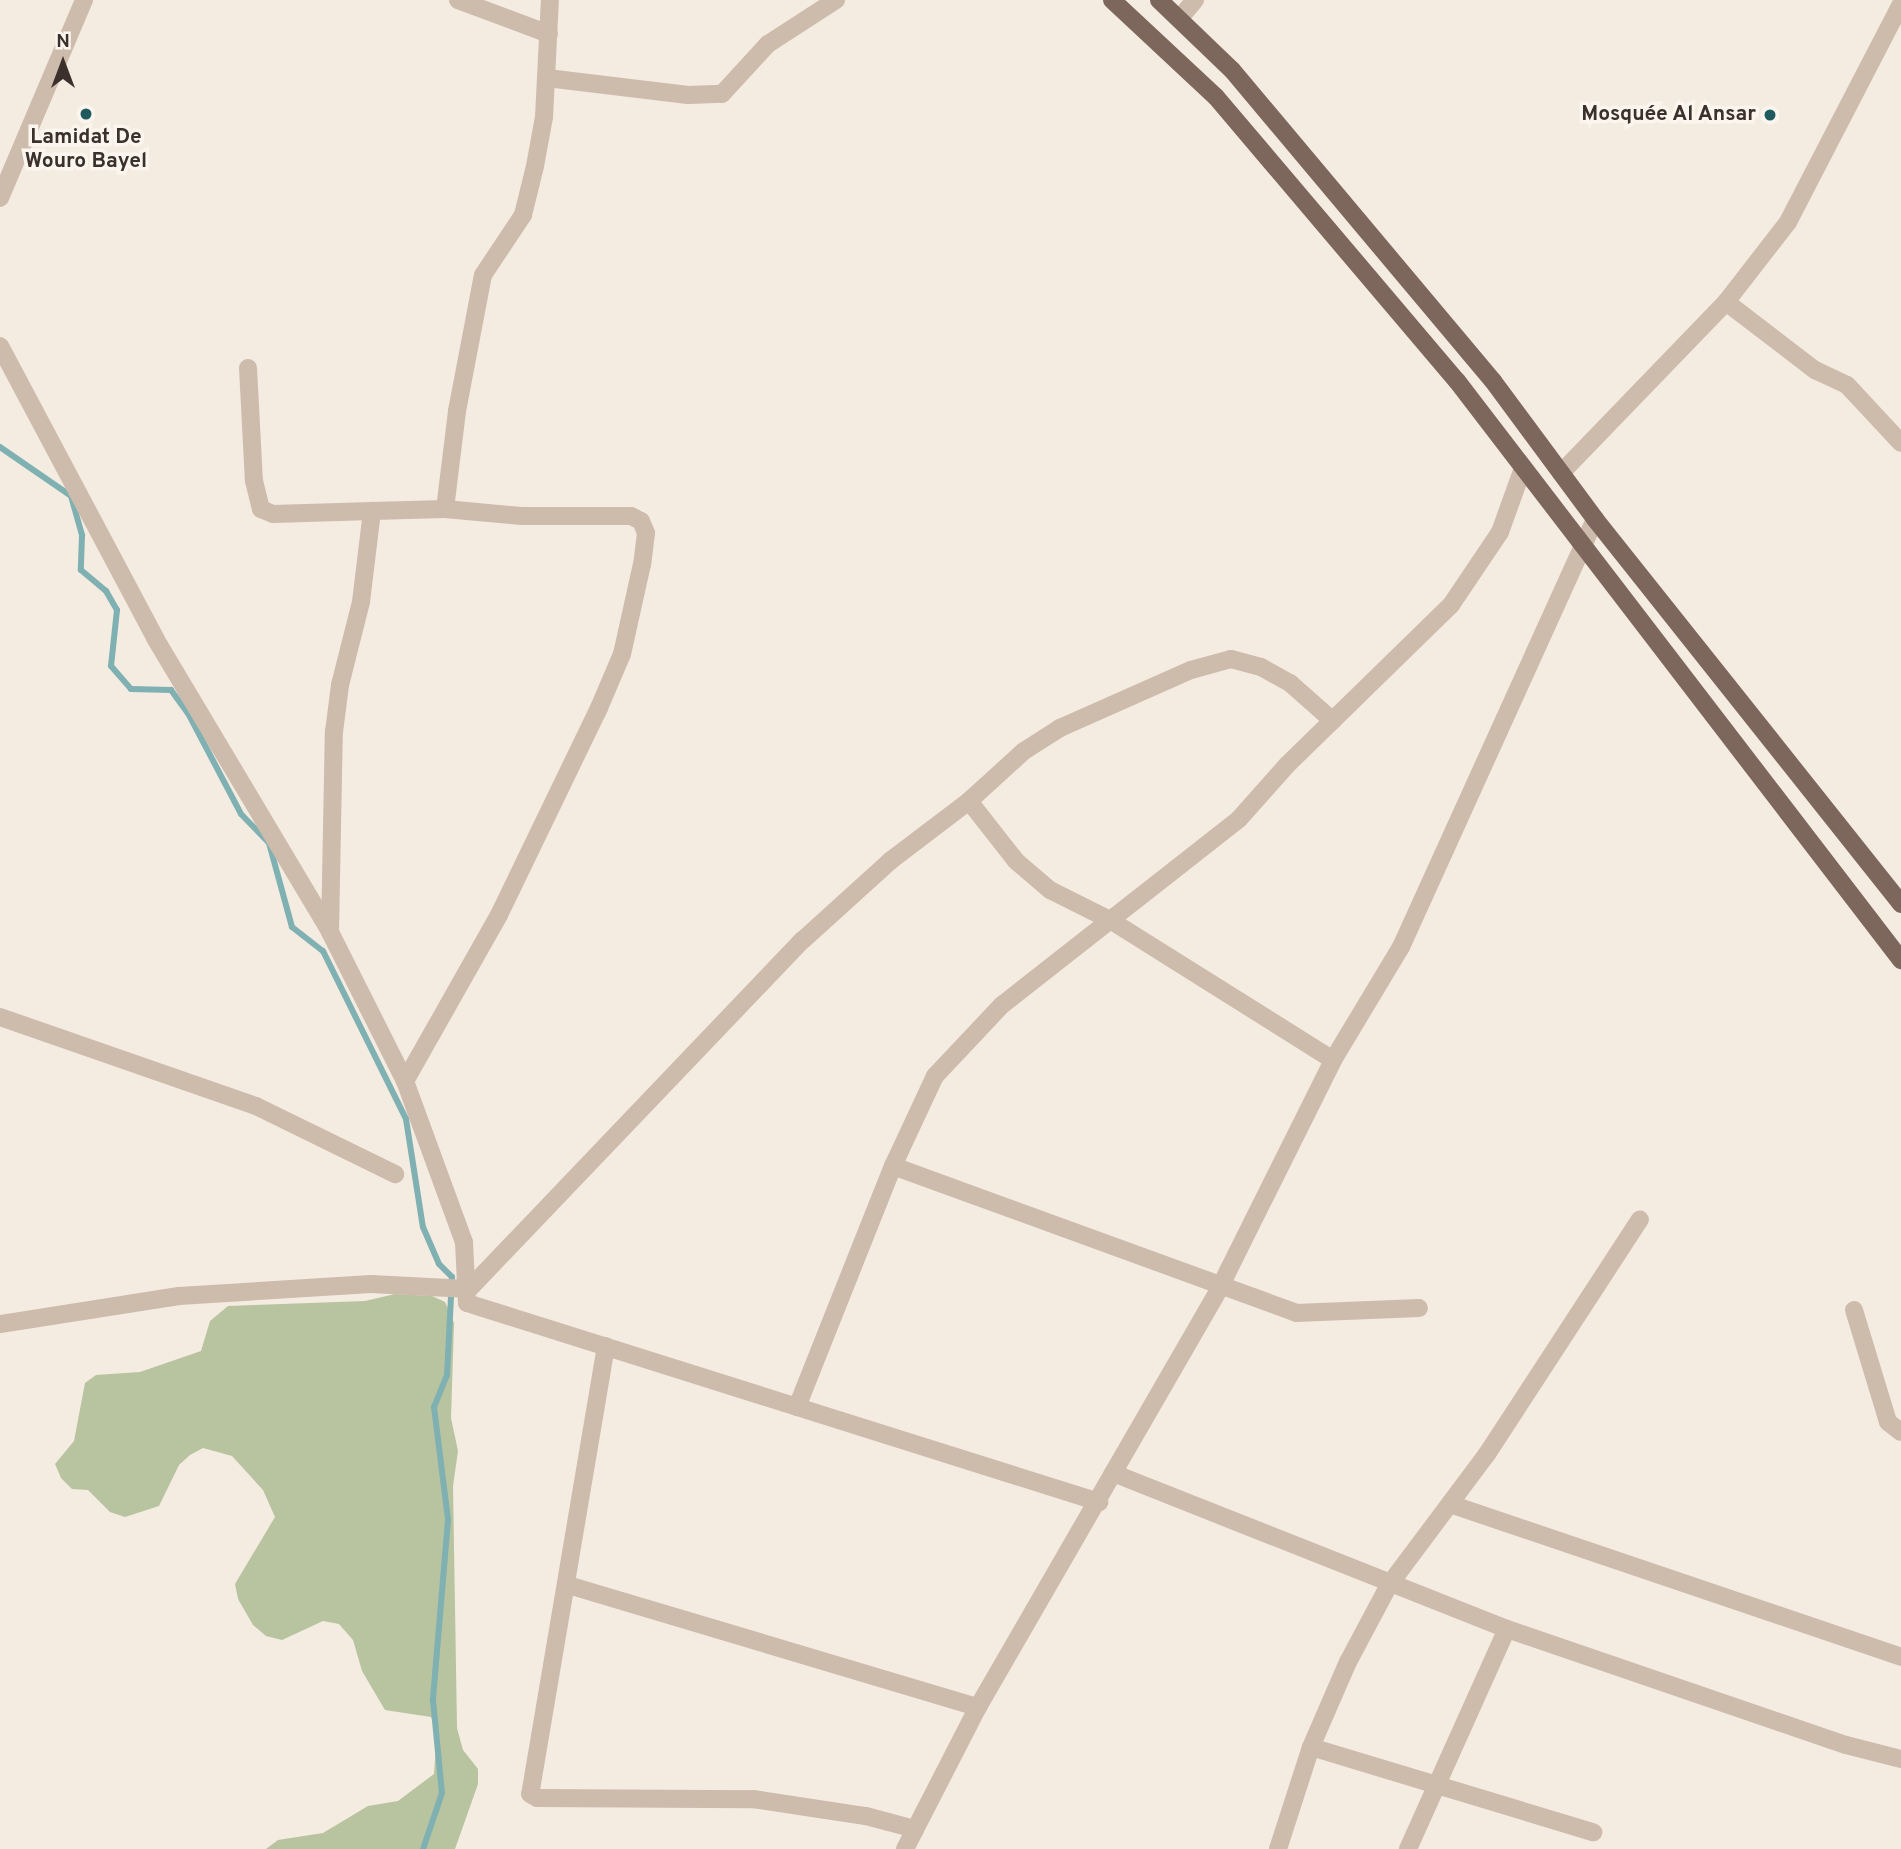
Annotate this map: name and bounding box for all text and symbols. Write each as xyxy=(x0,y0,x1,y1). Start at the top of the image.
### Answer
north arrow xyxy=(28,28,98,98)
text: N xyxy=(56,30,70,54)
place label: Mosquée Al Ansar xyxy=(1580,102,1756,128)
marker: Lamidat De Wouro Bayel xyxy=(78,106,94,122)
marker: Mosquée Al Ansar xyxy=(1762,107,1778,123)
place label: Lamidat De Wouro Bayel xyxy=(25,125,147,175)

